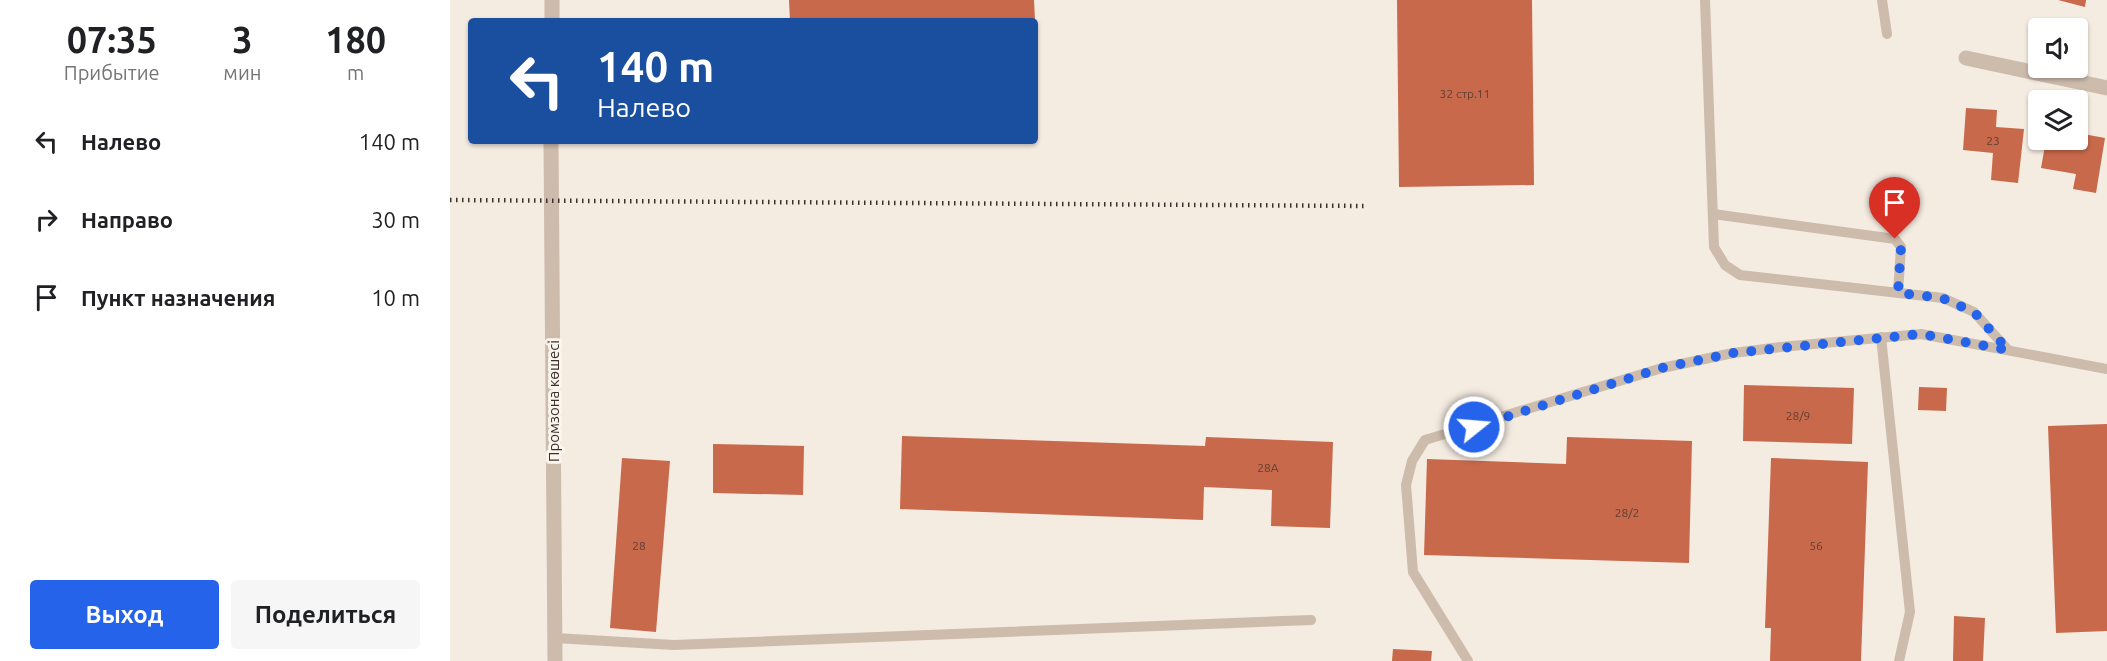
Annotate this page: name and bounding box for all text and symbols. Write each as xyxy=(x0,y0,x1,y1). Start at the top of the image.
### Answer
map controls xyxy=(2028,18,2088,150)
button: sound xyxy=(2028,18,2088,78)
text: 07:35 xyxy=(67,19,157,60)
text: 3 xyxy=(232,19,253,60)
text: 180 xyxy=(325,19,386,60)
icon: left xyxy=(498,42,576,120)
text: 140 m xyxy=(597,43,714,90)
text: Прибытие xyxy=(64,61,160,84)
text: мин xyxy=(223,61,261,84)
text: m xyxy=(347,61,364,84)
house number: 32 стр.11 xyxy=(1440,87,1490,100)
button: layers xyxy=(2028,90,2088,150)
text: Налево xyxy=(597,92,691,122)
icon: left xyxy=(30,125,63,158)
text: Налево xyxy=(81,129,161,154)
text: 140 m xyxy=(359,129,420,154)
house number: 23 xyxy=(1986,134,2000,147)
pin xyxy=(1869,177,1920,239)
icon: arrive xyxy=(1878,186,1911,219)
icon: right xyxy=(30,203,63,236)
text: Направо xyxy=(81,207,173,232)
text: 30 m xyxy=(371,207,420,232)
icon: arrive xyxy=(30,281,63,314)
text: Пункт назначения xyxy=(81,285,275,310)
text: 10 m xyxy=(371,285,420,310)
street label: Промзона көшесі xyxy=(545,340,562,462)
position arrow xyxy=(1442,395,1506,459)
house number: 28/9 xyxy=(1786,409,1810,422)
house number: 28А xyxy=(1257,461,1279,474)
house number: 28/2 xyxy=(1615,506,1639,519)
house number: 28 xyxy=(632,539,646,552)
house number: 56 xyxy=(1809,539,1823,552)
button: Выход xyxy=(30,580,219,649)
button: Поделиться xyxy=(231,580,420,649)

